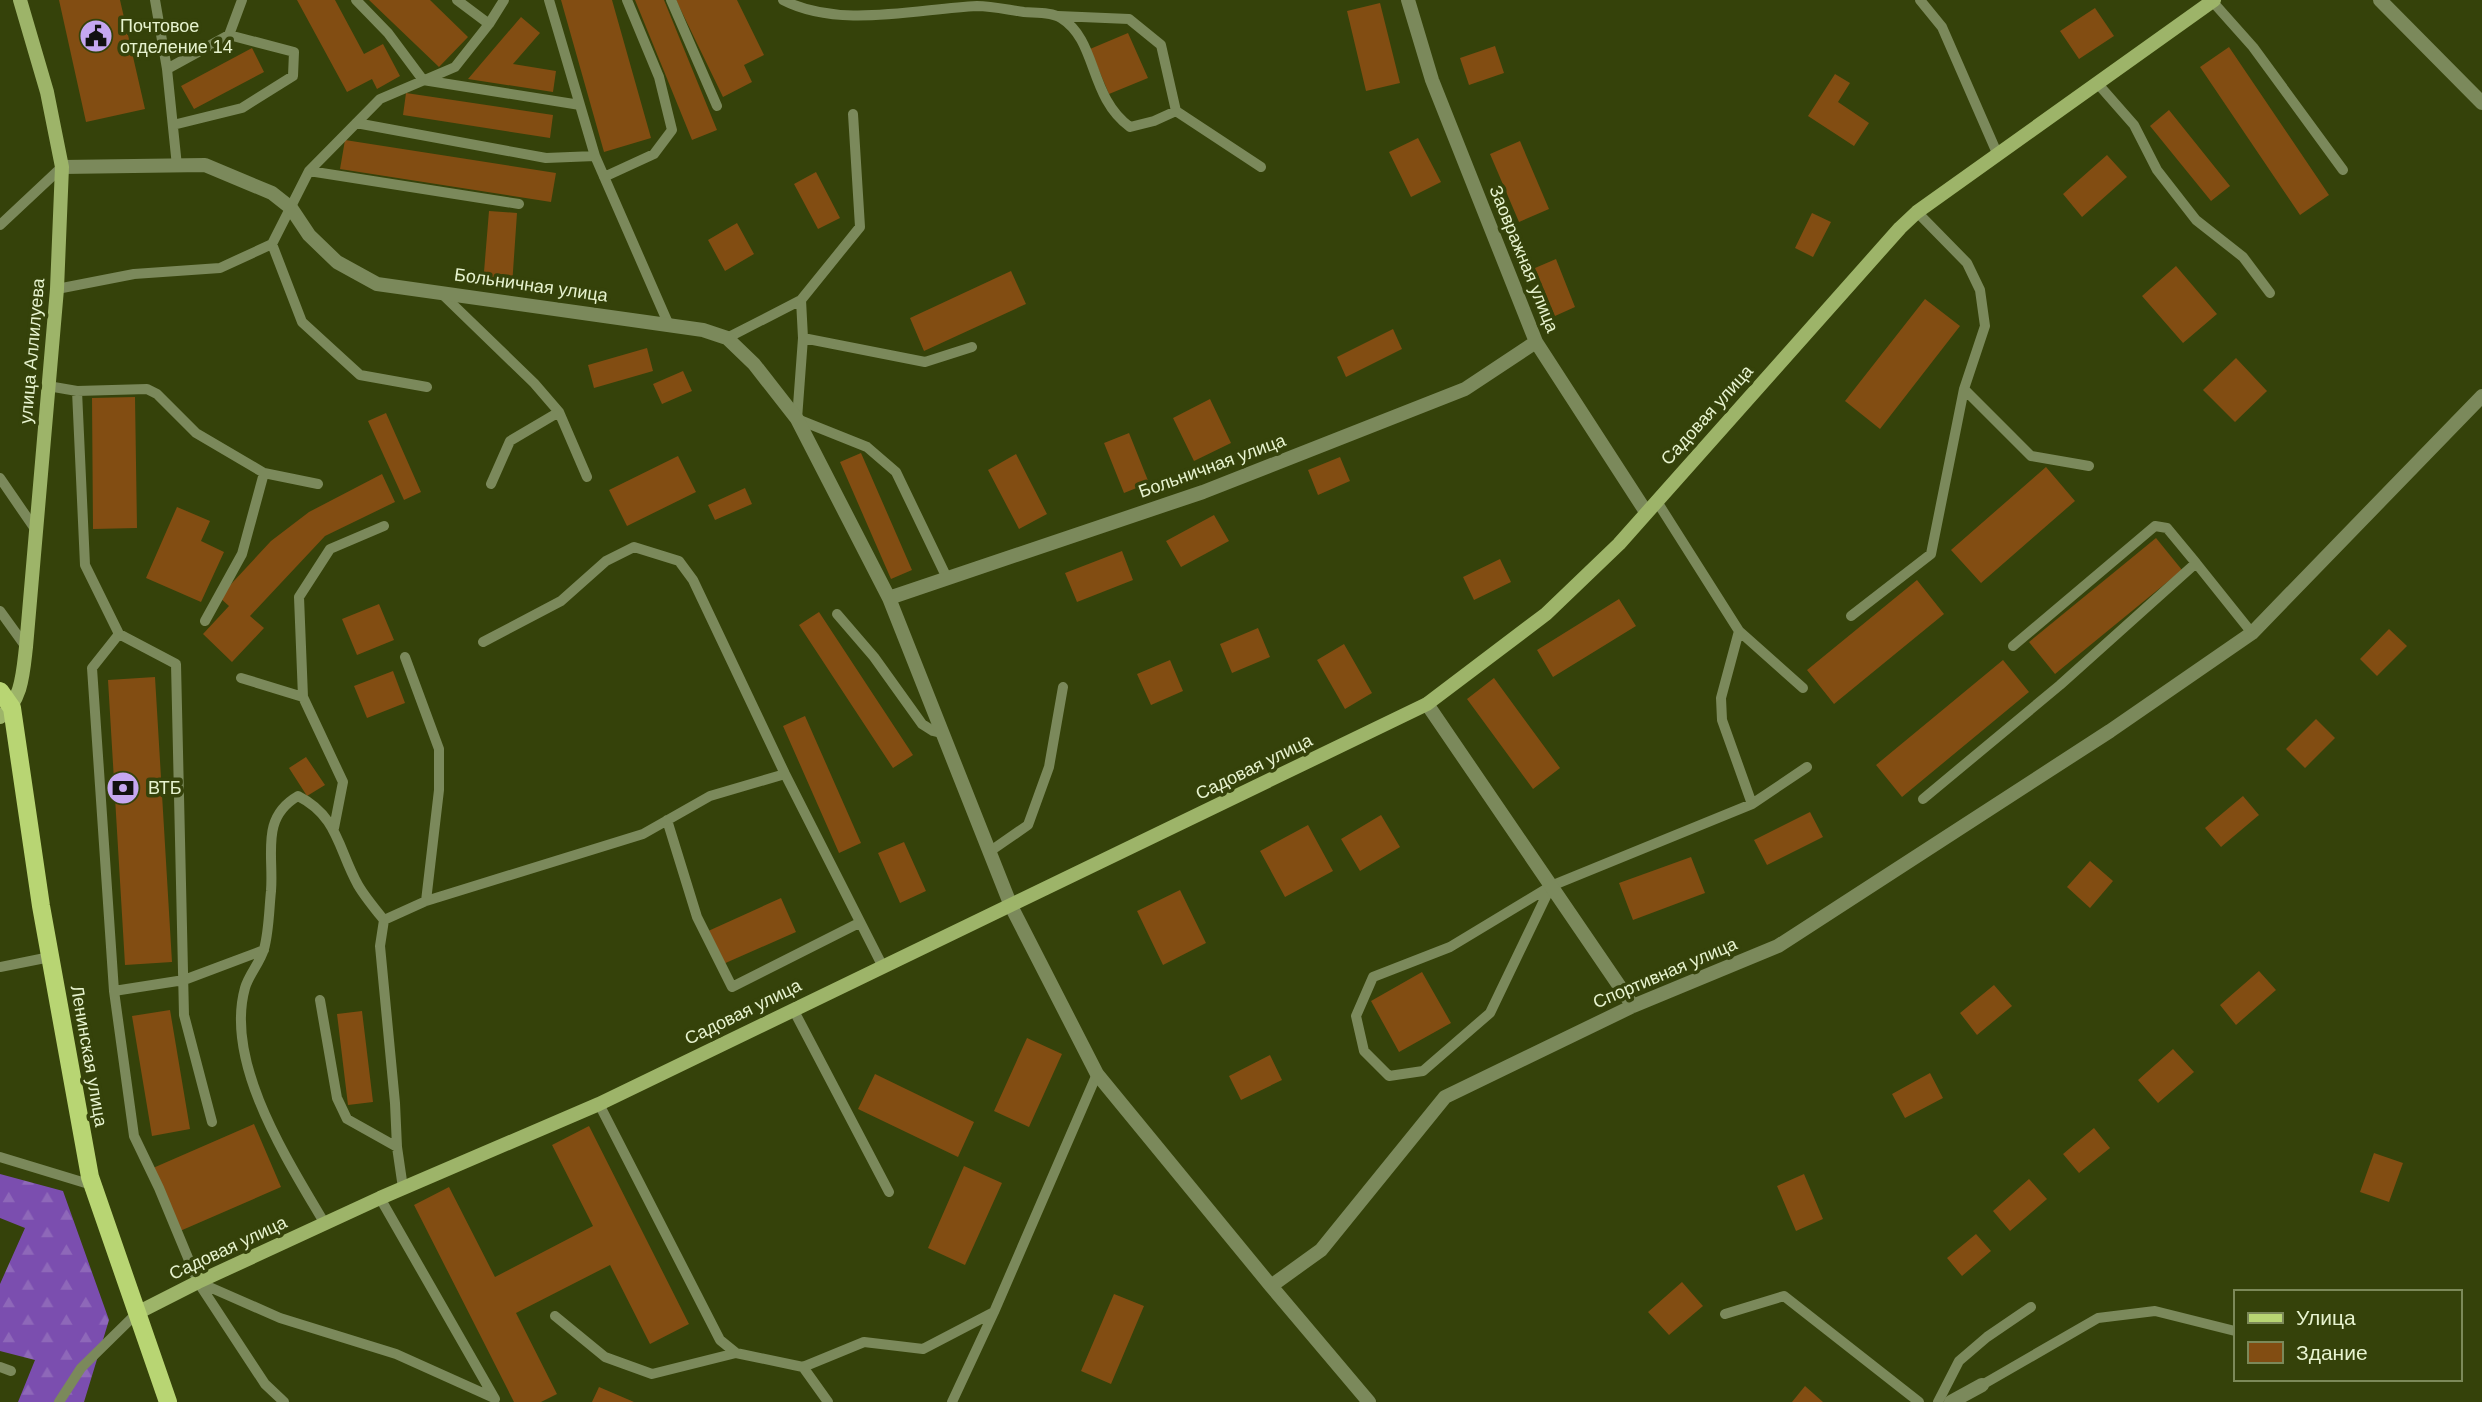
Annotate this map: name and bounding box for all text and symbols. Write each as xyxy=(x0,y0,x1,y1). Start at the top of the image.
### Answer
place label: Почтовое отделение 14 xyxy=(120,16,233,57)
public building icon: Почтовое отделение 14 xyxy=(77,17,115,55)
street label: Заовражная улица xyxy=(1485,183,1563,336)
street label: Больничная улица xyxy=(453,264,610,306)
street label: улица Аллилуева xyxy=(16,276,48,425)
street label: Садовая улица xyxy=(1657,360,1758,469)
street label: Больничная улица xyxy=(1136,430,1289,502)
street label: Садовая улица xyxy=(1192,730,1316,804)
bank icon: ВТБ xyxy=(104,769,142,807)
place label: ВТБ xyxy=(148,778,182,798)
street label: Спортивная улица xyxy=(1590,933,1741,1012)
street label: Садовая улица xyxy=(681,975,805,1049)
street label: Ленинская улица xyxy=(67,984,111,1129)
street label: Садовая улица xyxy=(166,1212,291,1284)
legend xyxy=(2234,1290,2461,1381)
text: Улица xyxy=(2296,1306,2356,1329)
text: Здание xyxy=(2296,1341,2368,1364)

